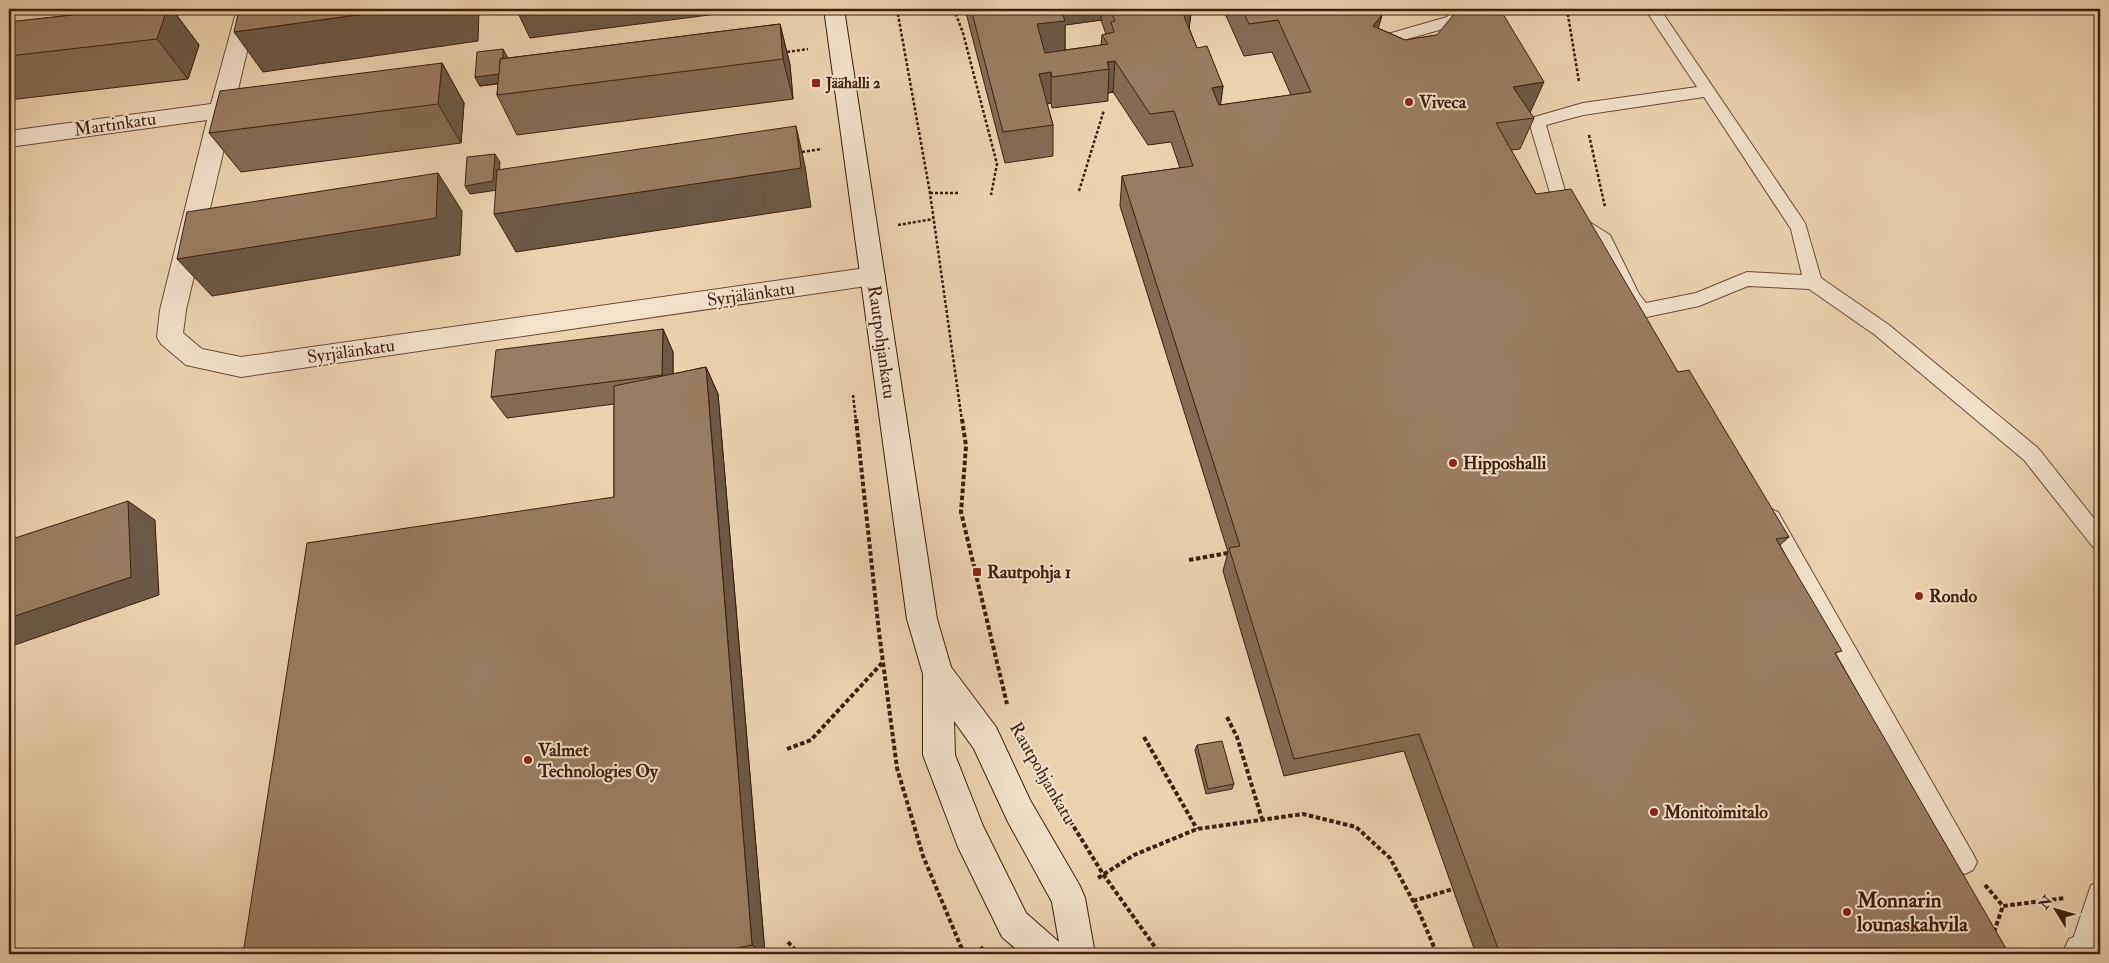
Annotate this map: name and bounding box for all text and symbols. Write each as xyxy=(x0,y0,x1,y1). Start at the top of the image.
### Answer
place label: Jäähalli 2 xyxy=(825,74,881,94)
marker: Jäähalli 2 xyxy=(810,77,822,89)
place label: Viveca xyxy=(1418,91,1467,114)
marker: Viveca xyxy=(1403,96,1415,108)
street label: Martinkatu xyxy=(73,107,157,142)
street label: Syrjälänkatu xyxy=(706,277,796,312)
street label: Rautpohjankatu xyxy=(862,284,901,400)
street label: Syrjälänkatu xyxy=(306,334,396,369)
place label: Hipposhalli xyxy=(1463,452,1547,475)
marker: Hipposhalli xyxy=(1447,457,1459,469)
place label: Rautpohja 1 xyxy=(987,561,1071,584)
marker: Rautpohja 1 xyxy=(971,566,983,578)
place label: Rondo xyxy=(1929,585,1977,608)
marker: Rondo xyxy=(1913,590,1925,602)
street label: Rautpohjankatu xyxy=(1004,718,1081,828)
place label: Valmet Technologies Oy xyxy=(537,739,659,783)
marker: Valmet Technologies Oy xyxy=(522,754,534,766)
place label: Monitoimitalo xyxy=(1663,801,1768,824)
marker: Monitoimitalo xyxy=(1648,806,1660,818)
north arrow xyxy=(2032,886,2082,936)
place label: Monnarin lounaskahvila xyxy=(1856,887,1969,938)
text: N xyxy=(2035,892,2057,913)
marker: Monnarin lounaskahvila xyxy=(1841,906,1853,918)

